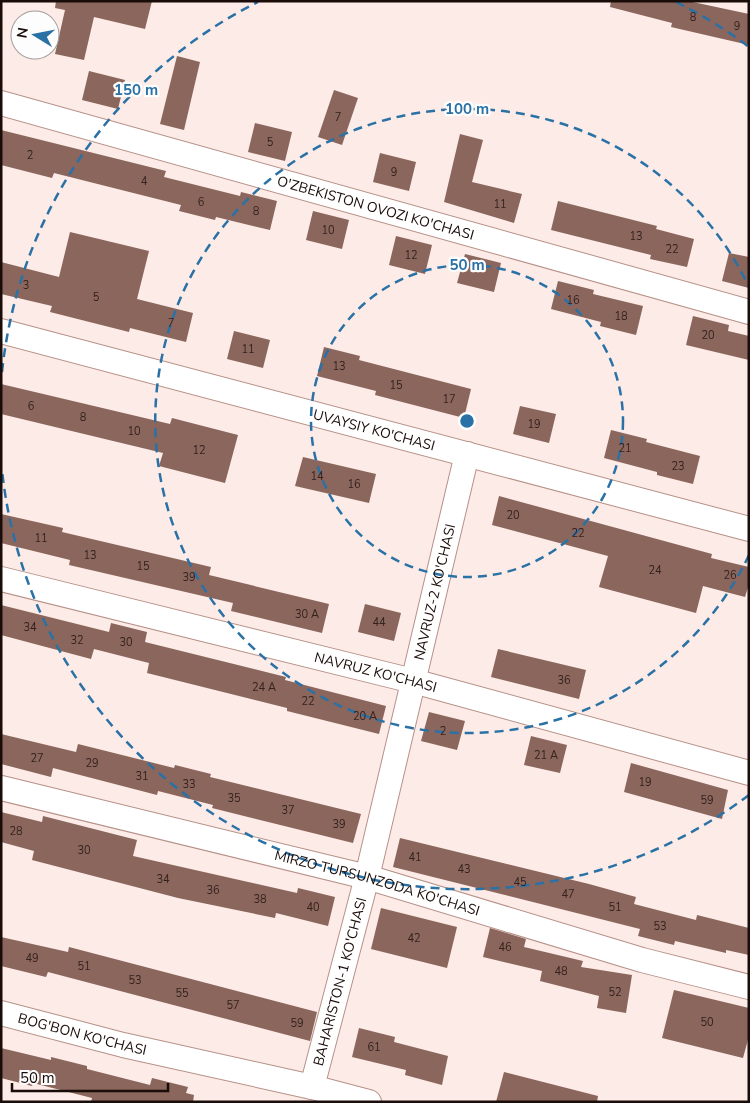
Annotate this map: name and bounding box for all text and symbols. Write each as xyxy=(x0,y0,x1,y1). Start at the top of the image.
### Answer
north arrow xyxy=(10,10,60,60)
house number: 8 xyxy=(690,10,697,25)
house number: 9 xyxy=(734,19,740,34)
text: N xyxy=(12,26,33,40)
text: 150 m xyxy=(114,80,158,100)
text: 100 m xyxy=(445,99,489,119)
house number: 7 xyxy=(335,110,341,125)
house number: 5 xyxy=(267,135,274,150)
house number: 2 xyxy=(27,148,33,163)
house number: 9 xyxy=(391,165,397,180)
street label: O'ZBEKISTON OVOZI KO'CHASI xyxy=(275,171,476,244)
house number: 4 xyxy=(141,174,148,189)
house number: 6 xyxy=(198,195,205,210)
house number: 11 xyxy=(493,197,507,212)
house number: 8 xyxy=(253,204,260,219)
house number: 10 xyxy=(321,223,335,238)
house number: 13 xyxy=(629,229,643,244)
house number: 22 xyxy=(665,242,679,257)
house number: 12 xyxy=(404,248,418,263)
text: 50 m xyxy=(449,255,485,275)
house number: 3 xyxy=(23,278,29,293)
house number: 5 xyxy=(93,290,100,305)
house number: 16 xyxy=(566,293,580,308)
house number: 18 xyxy=(614,309,628,324)
house number: 7 xyxy=(168,316,174,331)
house number: 20 xyxy=(701,328,715,343)
house number: 11 xyxy=(241,342,255,357)
house number: 13 xyxy=(332,359,346,374)
house number: 15 xyxy=(389,378,403,393)
house number: 17 xyxy=(442,392,456,407)
house number: 6 xyxy=(28,399,35,414)
street label: UVAYSIY KO'CHASI xyxy=(311,405,437,455)
house number: 8 xyxy=(80,410,87,425)
centre of rings xyxy=(458,412,476,430)
house number: 19 xyxy=(527,417,541,432)
house number: 10 xyxy=(127,424,141,439)
house number: 21 xyxy=(618,441,632,456)
house number: 12 xyxy=(192,443,206,458)
house number: 23 xyxy=(671,459,685,474)
house number: 14 xyxy=(310,469,324,484)
house number: 16 xyxy=(347,477,361,492)
house number: 20 xyxy=(506,508,520,523)
street label: NAVRUZ-2 KO'CHASI xyxy=(409,522,460,662)
house number: 22 xyxy=(571,526,585,541)
house number: 11 xyxy=(34,531,48,546)
house number: 13 xyxy=(83,548,97,563)
house number: 15 xyxy=(136,559,150,574)
house number: 24 xyxy=(648,563,662,578)
house number: 26 xyxy=(723,568,737,583)
house number: 39 xyxy=(182,570,196,585)
house number: 30 А xyxy=(295,607,319,622)
house number: 44 xyxy=(372,615,386,630)
house number: 34 xyxy=(23,620,37,635)
house number: 32 xyxy=(70,633,84,648)
house number: 30 xyxy=(119,635,133,650)
street label: NAVRUZ KO'CHASI xyxy=(312,647,439,697)
house number: 36 xyxy=(557,673,571,688)
house number: 24 А xyxy=(252,680,276,695)
house number: 22 xyxy=(301,694,315,709)
house number: 20 А xyxy=(353,709,377,724)
house number: 2 xyxy=(440,724,446,739)
house number: 21 А xyxy=(534,748,558,763)
house number: 27 xyxy=(30,751,44,766)
house number: 29 xyxy=(85,756,99,771)
house number: 31 xyxy=(135,769,149,784)
house number: 19 xyxy=(638,775,652,790)
house number: 33 xyxy=(182,777,196,792)
house number: 35 xyxy=(227,791,241,806)
house number: 59 xyxy=(700,793,714,808)
house number: 37 xyxy=(281,803,295,818)
house number: 39 xyxy=(332,817,346,832)
house number: 28 xyxy=(9,824,23,839)
house number: 30 xyxy=(77,843,91,858)
street label: MIRZO TURSUNZODA KO'CHASI xyxy=(273,845,482,920)
house number: 41 xyxy=(408,850,422,865)
house number: 43 xyxy=(457,862,471,877)
house number: 34 xyxy=(156,872,170,887)
house number: 45 xyxy=(513,875,527,890)
house number: 36 xyxy=(206,883,220,898)
house number: 47 xyxy=(561,887,575,902)
house number: 38 xyxy=(253,892,267,907)
street label: BAHARISTON-1 KO'CHASI xyxy=(308,895,371,1068)
house number: 40 xyxy=(306,900,320,915)
house number: 51 xyxy=(608,900,622,915)
house number: 53 xyxy=(653,919,667,934)
house number: 42 xyxy=(407,931,421,946)
house number: 46 xyxy=(498,940,512,955)
house number: 49 xyxy=(25,951,39,966)
house number: 51 xyxy=(77,959,91,974)
house number: 48 xyxy=(554,964,568,979)
house number: 53 xyxy=(128,973,142,988)
house number: 52 xyxy=(608,985,622,1000)
house number: 55 xyxy=(175,986,189,1001)
house number: 57 xyxy=(226,998,240,1013)
street label: BOG'BON KO'CHASI xyxy=(16,1008,149,1059)
house number: 50 xyxy=(700,1015,714,1030)
house number: 59 xyxy=(290,1016,304,1031)
house number: 61 xyxy=(367,1040,381,1055)
scale bar xyxy=(12,1060,169,1092)
text: 50 m xyxy=(20,1068,55,1088)

